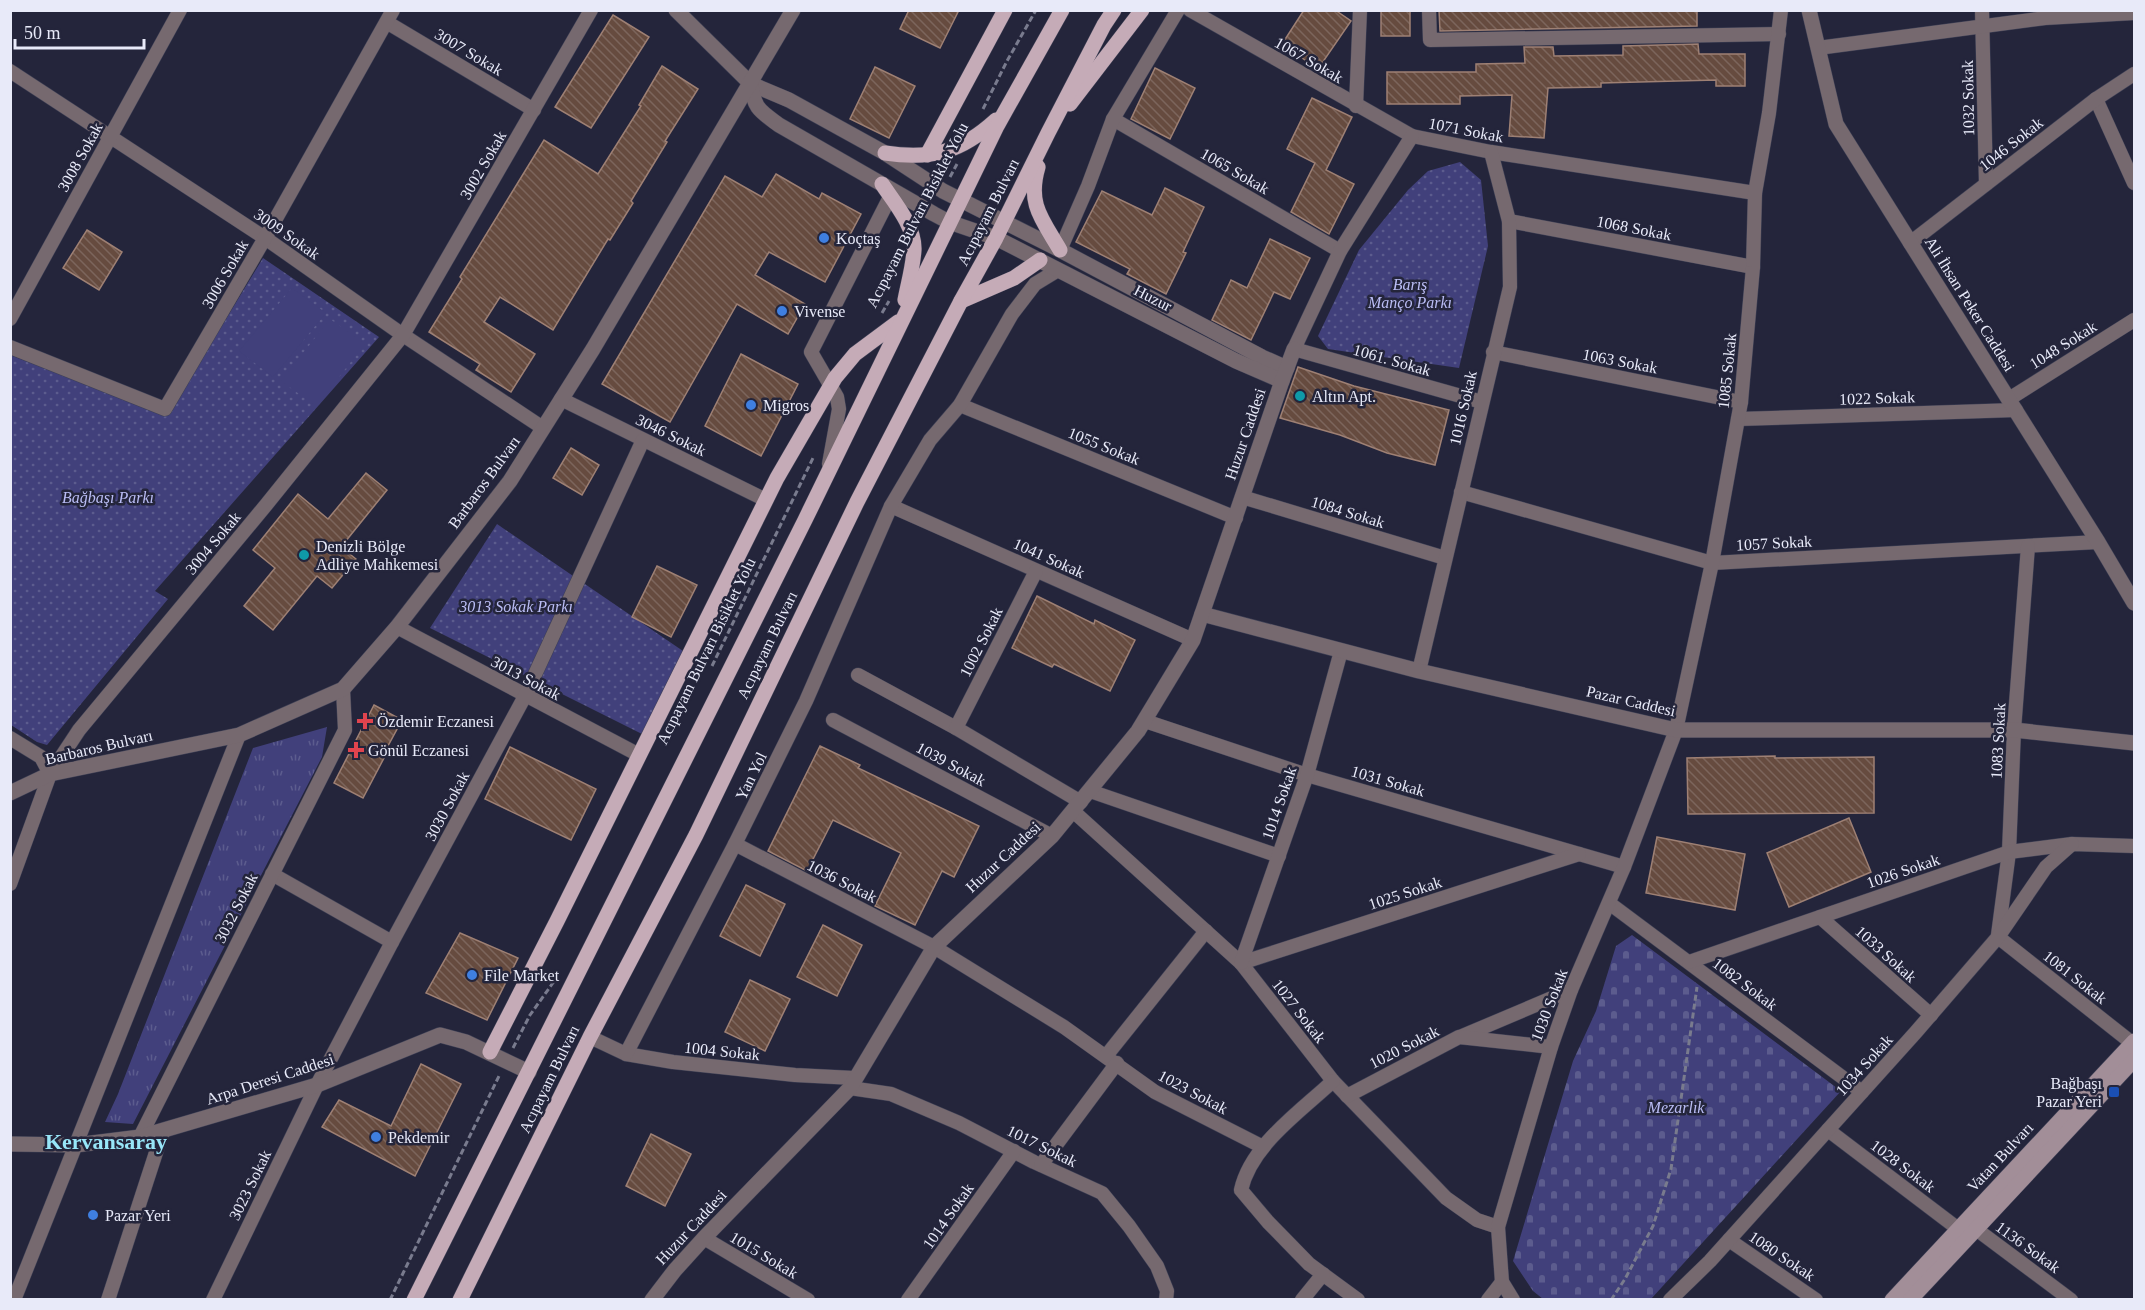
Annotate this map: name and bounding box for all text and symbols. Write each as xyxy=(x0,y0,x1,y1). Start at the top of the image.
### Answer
scale bar xyxy=(15,12,144,50)
text: 50 m xyxy=(24,23,61,43)
street label: 3007 Sokak xyxy=(432,25,506,79)
street label: 1067 Sokak xyxy=(1272,34,1346,86)
street label: 1032 Sokak xyxy=(1959,60,1977,136)
street label: 1071 Sokak xyxy=(1427,114,1505,146)
street label: 1046 Sokak xyxy=(1976,114,2046,174)
street label: 3008 Sokak xyxy=(54,120,106,194)
street label: Acıpayam Bulvarı Bisiklet Yolu xyxy=(863,120,972,311)
street label: 3002 Sokak xyxy=(457,128,509,202)
street label: 1065 Sokak xyxy=(1198,145,1272,197)
street label: Acıpayam Bulvarı xyxy=(954,155,1023,269)
street label: 3009 Sokak xyxy=(251,205,323,263)
street label: 1068 Sokak xyxy=(1595,212,1673,244)
place label: Koçtaş xyxy=(836,230,880,248)
marker: Koçtaş xyxy=(817,231,831,245)
street label: Ali İhsan Peker Caddesi xyxy=(1922,234,2019,375)
street label: 3006 Sokak xyxy=(199,237,251,311)
park label: Barış Manço Parkı xyxy=(1367,276,1452,312)
street label: Huzur xyxy=(1131,281,1175,315)
place label: Vivense xyxy=(794,303,845,320)
marker: Vivense xyxy=(775,304,789,318)
street label: 1048 Sokak xyxy=(2026,318,2100,372)
street label: 1085 Sokak xyxy=(1715,332,1739,410)
street label: 1061. Sokak xyxy=(1351,341,1433,379)
street label: 1063 Sokak xyxy=(1581,345,1659,377)
street label: 1016 Sokak xyxy=(1446,369,1480,447)
street label: Huzur Caddesi xyxy=(1221,386,1269,482)
place label: Altın Apt. xyxy=(1312,388,1376,406)
street label: 1022 Sokak xyxy=(1839,388,1915,408)
marker: Altın Apt. xyxy=(1293,389,1307,403)
place label: Migros xyxy=(763,397,809,415)
marker: Migros xyxy=(744,398,758,412)
street label: 3046 Sokak xyxy=(633,411,709,459)
street label: 1055 Sokak xyxy=(1066,424,1142,468)
street label: Barbaros Bulvarı xyxy=(445,432,523,531)
park label: Bağbaşı Parkı xyxy=(62,489,154,507)
street label: 1084 Sokak xyxy=(1309,493,1387,531)
street label: 3004 Sokak xyxy=(182,508,244,578)
street label: 1057 Sokak xyxy=(1736,533,1812,553)
street label: 1041 Sokak xyxy=(1011,535,1087,581)
place label: Denizli Bölge Adliye Mahkemesi xyxy=(316,538,439,574)
marker: Denizli Bölge Adliye Mahkemesi xyxy=(297,548,311,562)
street label: Acıpayam Bulvarı Bisiklet Yolu xyxy=(653,555,760,747)
street label: Acıpayam Bulvarı xyxy=(734,588,802,702)
park label: 3013 Sokak Parkı xyxy=(458,598,573,615)
street label: 1002 Sokak xyxy=(956,604,1006,680)
street label: 3013 Sokak xyxy=(488,653,564,703)
street label: Pazar Caddesi xyxy=(1585,682,1678,720)
street label: 1083 Sokak xyxy=(1988,703,2008,779)
place label: Özdemir Eczanesi xyxy=(377,713,494,730)
marker: Özdemir Eczanesi xyxy=(358,714,372,728)
street label: Barbaros Bulvarı xyxy=(44,726,155,768)
street label: 1039 Sokak xyxy=(913,739,989,789)
place label: Gönül Eczanesi xyxy=(368,742,469,759)
marker: Gönül Eczanesi xyxy=(349,743,363,757)
street label: Yan Yol xyxy=(732,749,770,803)
street label: 1031 Sokak xyxy=(1349,762,1427,800)
street label: 1014 Sokak xyxy=(1259,764,1299,842)
street label: 3030 Sokak xyxy=(422,768,472,844)
street label: Huzur Caddesi xyxy=(962,818,1044,896)
street label: 1026 Sokak xyxy=(1864,851,1942,891)
street label: 1036 Sokak xyxy=(804,856,880,906)
street label: 3032 Sokak xyxy=(211,870,261,946)
street label: 1025 Sokak xyxy=(1366,873,1444,913)
street label: 1033 Sokak xyxy=(1852,922,1920,986)
street label: 1081 Sokak xyxy=(2040,947,2110,1007)
street label: 1082 Sokak xyxy=(1710,954,1780,1014)
street label: 1030 Sokak xyxy=(1527,966,1571,1044)
place label: File Market xyxy=(484,967,560,984)
marker: File Market xyxy=(465,968,479,982)
street label: 1027 Sokak xyxy=(1269,976,1329,1046)
street label: Acıpayam Bulvarı xyxy=(516,1022,584,1136)
street label: 1020 Sokak xyxy=(1366,1022,1442,1072)
street label: 1034 Sokak xyxy=(1832,1031,1896,1099)
street label: 1004 Sokak xyxy=(683,1039,761,1063)
street label: Arpa Deresi Caddesi xyxy=(204,1050,337,1109)
street label: 1023 Sokak xyxy=(1155,1067,1231,1117)
place label: Bağbaşı Pazar Yeri xyxy=(2036,1075,2103,1110)
marker: Bağbaşı Pazar Yeri xyxy=(2107,1085,2121,1099)
park label: Mezarlık xyxy=(1647,1099,1705,1116)
street label: Vatan Bulvarı xyxy=(1964,1118,2037,1195)
street label: 1017 Sokak xyxy=(1004,1122,1080,1170)
district label: Kervansaray xyxy=(45,1129,167,1154)
place label: Pekdemir xyxy=(388,1129,450,1146)
marker: Pekdemir xyxy=(369,1130,383,1144)
street label: 1028 Sokak xyxy=(1868,1136,1938,1196)
street label: 3023 Sokak xyxy=(226,1147,274,1223)
street label: 1014 Sokak xyxy=(919,1180,977,1252)
street label: Huzur Caddesi xyxy=(652,1186,730,1268)
place label: Pazar Yeri xyxy=(105,1207,171,1224)
marker: Pazar Yeri xyxy=(86,1208,100,1222)
street label: 1136 Sokak xyxy=(1993,1218,2063,1276)
street label: 1015 Sokak xyxy=(727,1228,801,1282)
street label: 1080 Sokak xyxy=(1746,1228,1818,1284)

